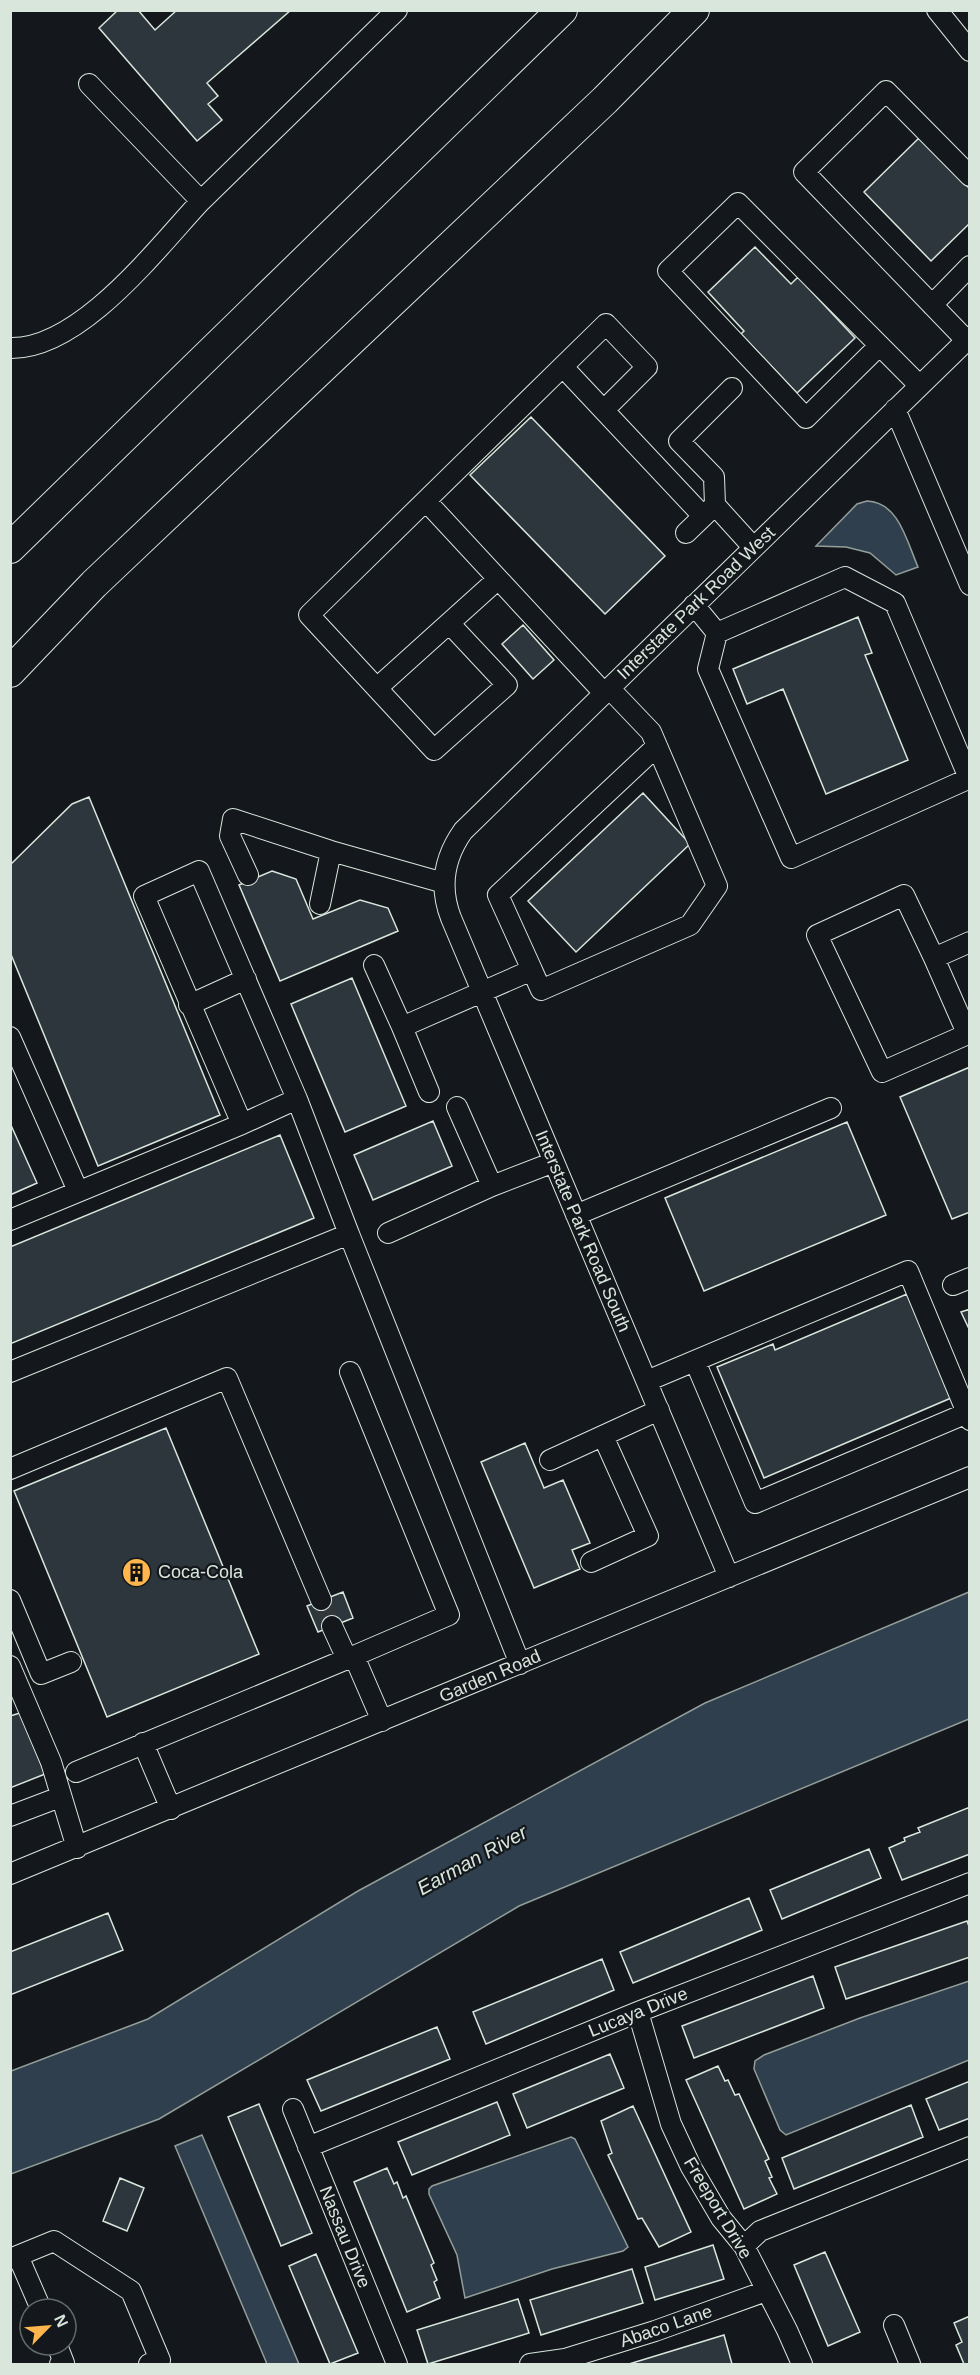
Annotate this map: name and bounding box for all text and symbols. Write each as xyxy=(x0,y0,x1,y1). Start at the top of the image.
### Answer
street label: Interstate Park Road West xyxy=(613,523,779,683)
street label: Interstate Park Road South xyxy=(531,1127,635,1335)
building icon: Coca-Cola xyxy=(121,1556,153,1588)
place label: Coca-Cola xyxy=(158,1562,244,1582)
street label: Garden Road xyxy=(436,1646,544,1706)
water label: Earman River xyxy=(413,1820,532,1899)
street label: Lucaya Drive xyxy=(586,1983,690,2041)
street label: Freeport Drive xyxy=(680,2154,756,2262)
street label: Nassau Drive xyxy=(315,2183,375,2291)
north arrow xyxy=(18,2297,78,2357)
street label: Abaco Lane xyxy=(617,2301,715,2351)
text: N xyxy=(51,2312,71,2330)

